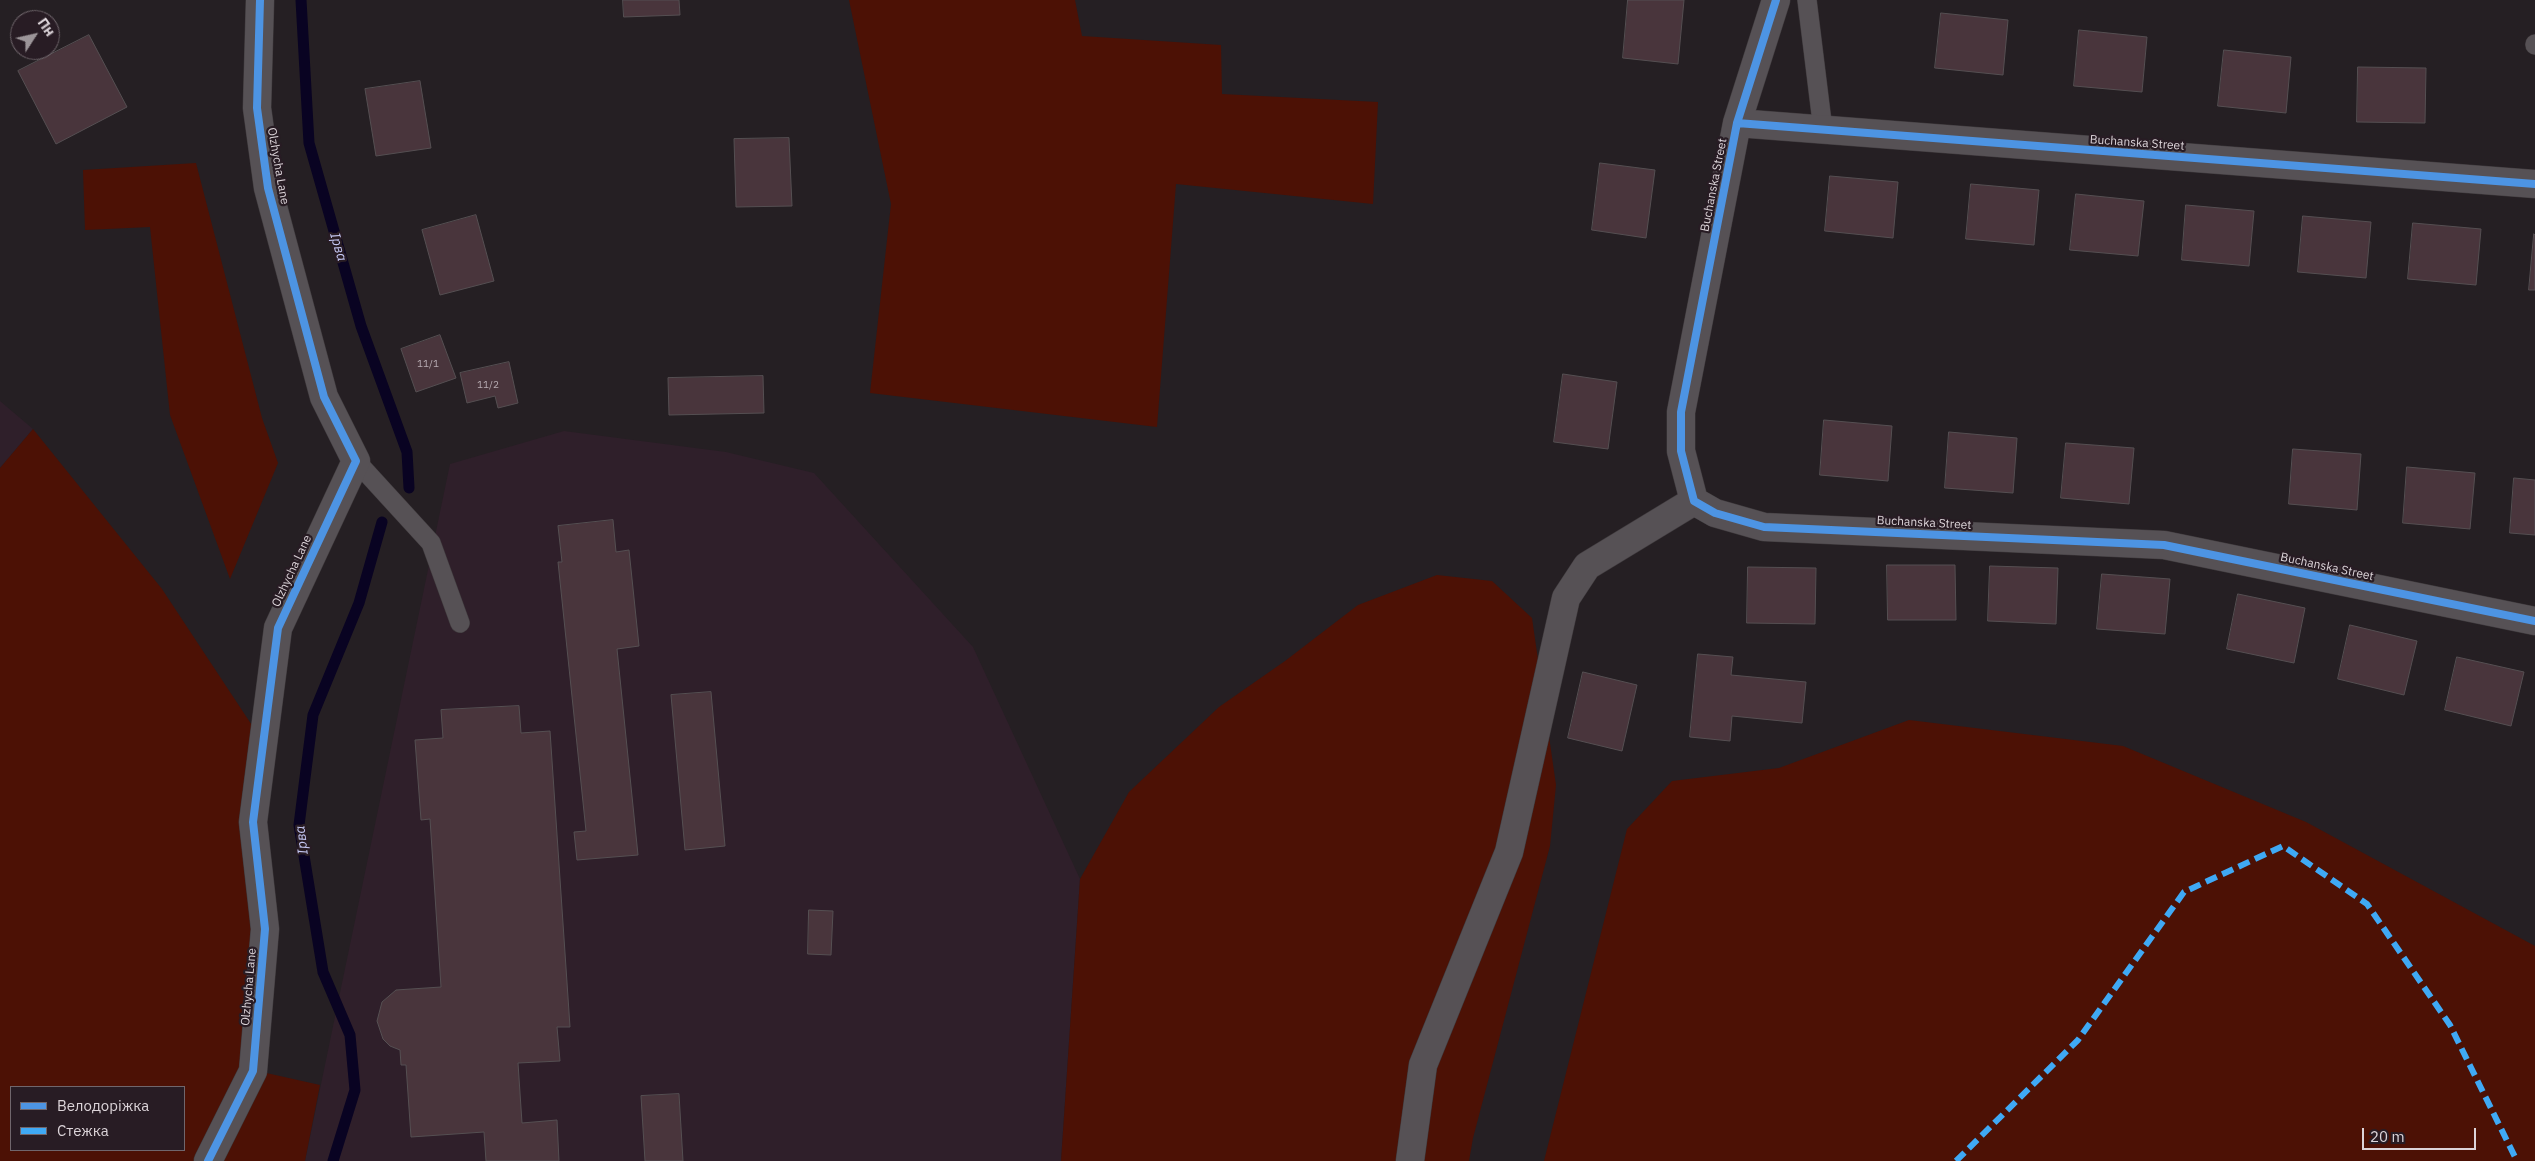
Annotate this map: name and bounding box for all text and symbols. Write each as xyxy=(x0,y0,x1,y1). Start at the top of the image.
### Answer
north arrow xyxy=(10,10,60,60)
text: Пн xyxy=(34,14,59,40)
street label: Olzhycha Lane xyxy=(264,126,292,206)
street label: Buchanska Street xyxy=(2089,133,2185,153)
street label: Buchanska Street xyxy=(1698,137,1730,233)
water label: Ірва xyxy=(326,231,350,263)
house number: 11/1 xyxy=(417,358,439,370)
house number: 11/2 xyxy=(477,379,499,391)
street label: Buchanska Street xyxy=(1876,513,1972,533)
street label: Olzhycha Lane xyxy=(269,533,315,609)
street label: Buchanska Street xyxy=(2279,550,2375,584)
water label: Ірва xyxy=(292,825,312,855)
street label: Olzhycha Lane xyxy=(238,948,260,1026)
legend xyxy=(10,1086,185,1151)
text: Велодоріжка xyxy=(57,1096,149,1115)
scale bar xyxy=(2365,1118,2479,1150)
text: Стежка xyxy=(57,1121,109,1140)
text: 20 m xyxy=(2370,1127,2405,1146)

